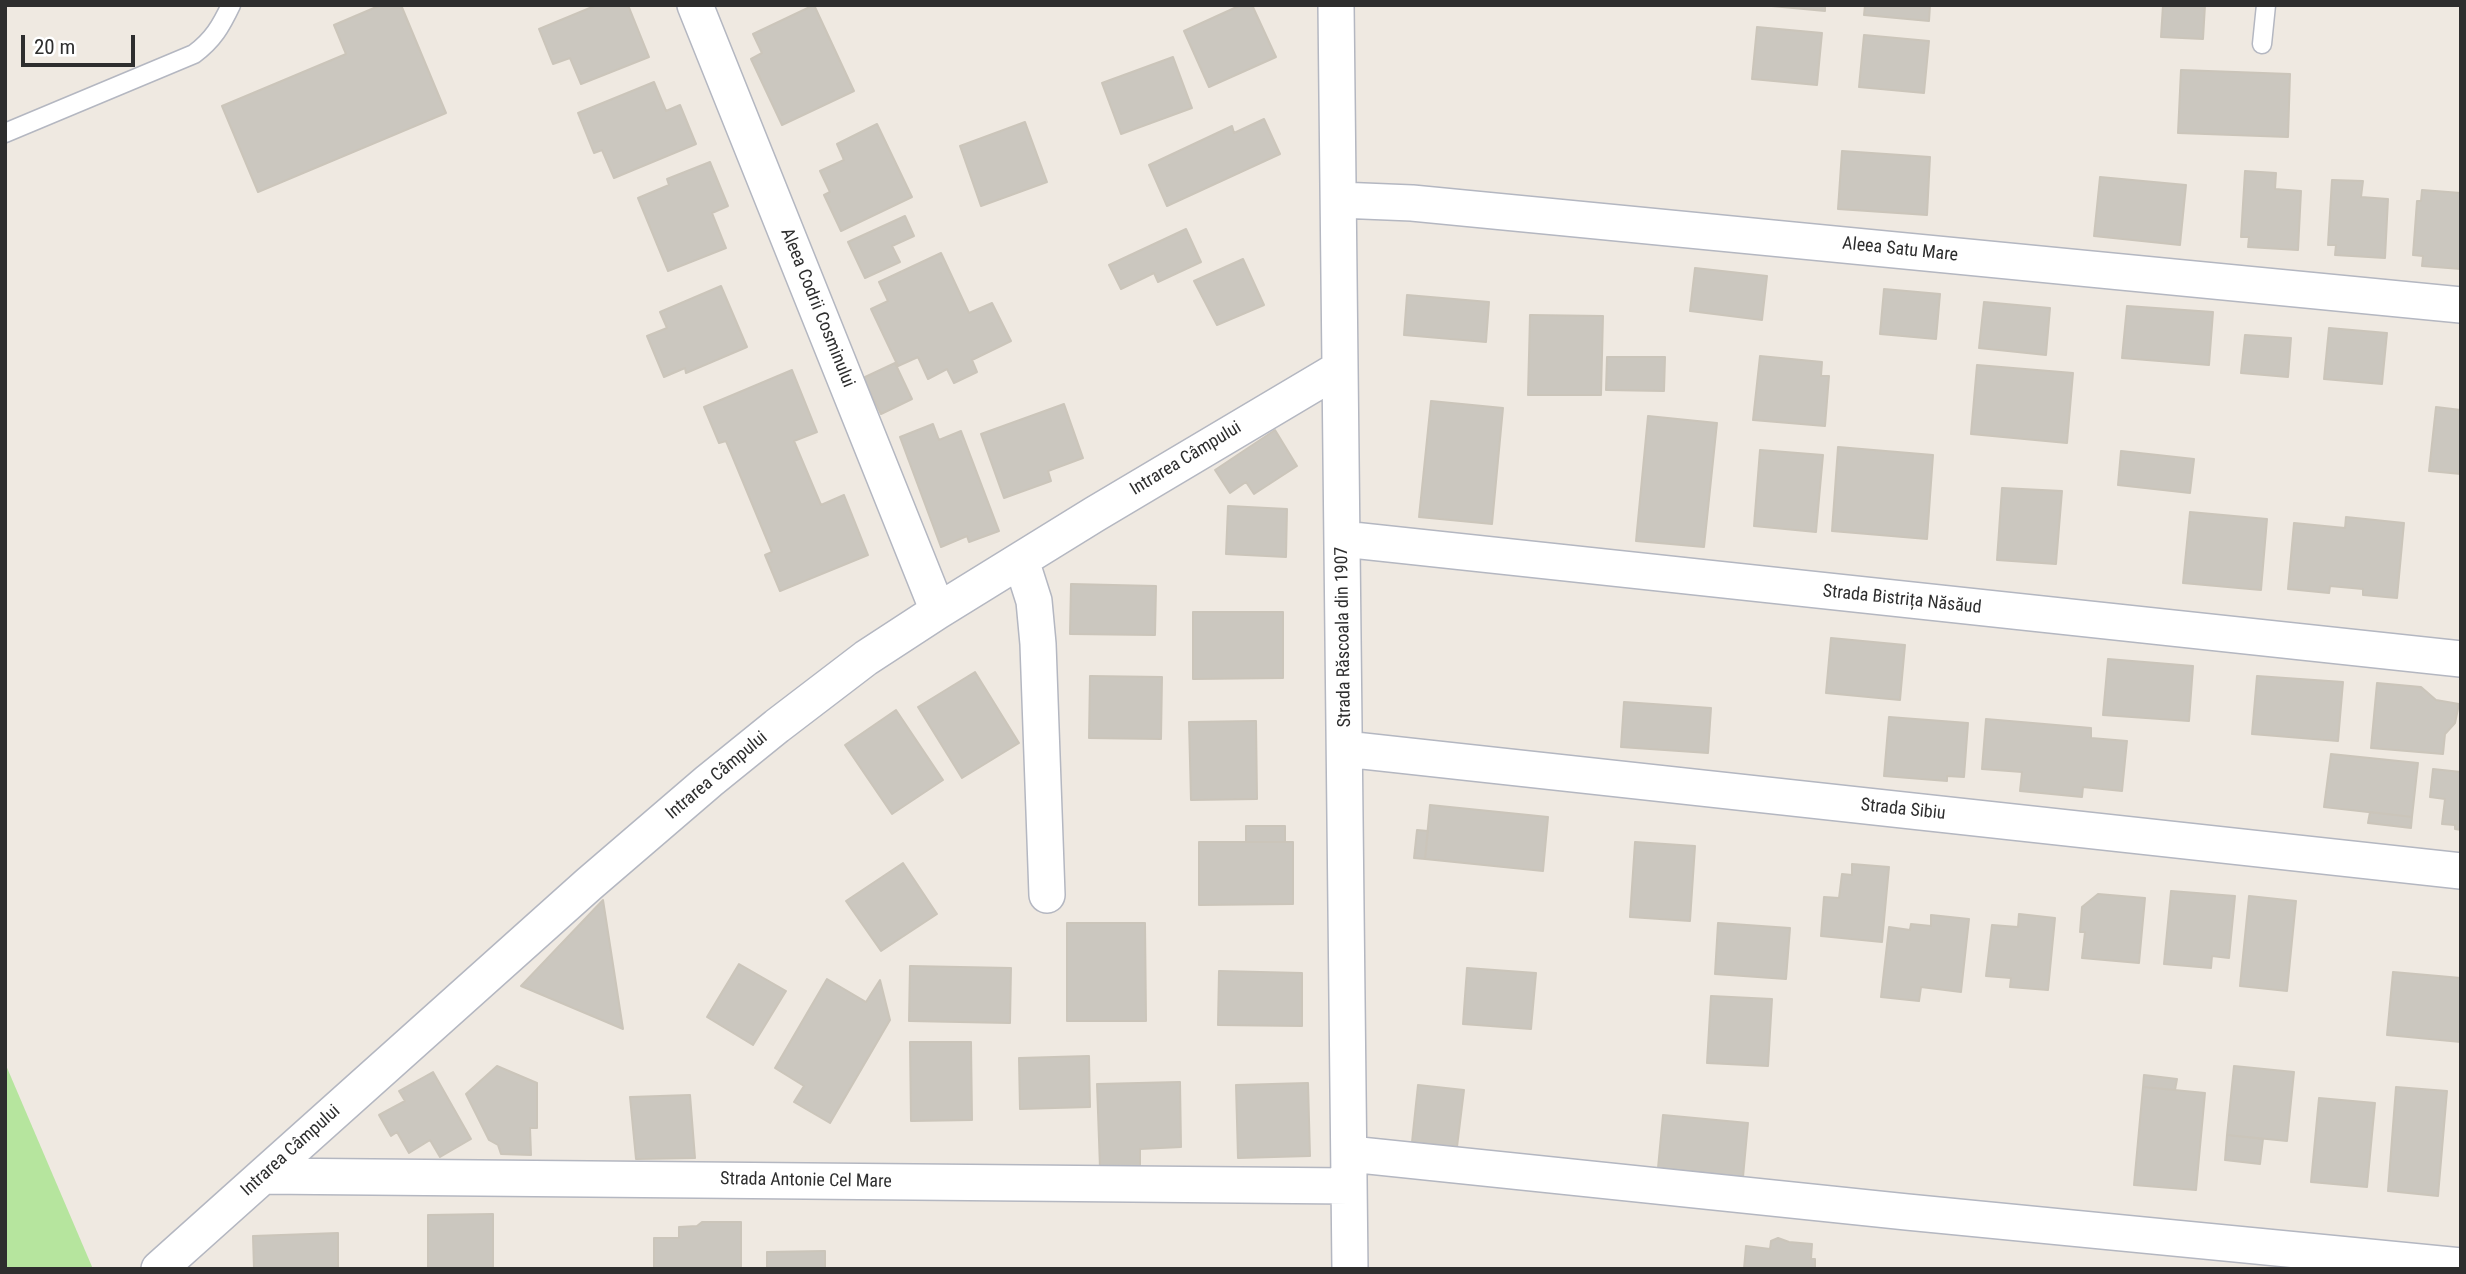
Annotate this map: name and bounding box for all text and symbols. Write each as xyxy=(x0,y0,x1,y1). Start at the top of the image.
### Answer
scale bar xyxy=(24,21,138,65)
text: 20 m xyxy=(34,35,75,59)
street label: Aleea Codrii Cosminului xyxy=(775,225,859,391)
street label: Aleea Satu Mare xyxy=(1841,233,1959,267)
street label: Intrarea Câmpului xyxy=(1127,417,1245,501)
street label: Strada Răscoala din 1907 xyxy=(1332,546,1356,728)
street label: Strada Bistrița Năsăud xyxy=(1822,581,1982,619)
street label: Intrarea Câmpului xyxy=(662,727,772,825)
street label: Strada Sibiu xyxy=(1859,795,1947,825)
street label: Intrarea Câmpului xyxy=(237,1101,345,1201)
street label: Strada Antonie Cel Mare xyxy=(720,1169,892,1193)

